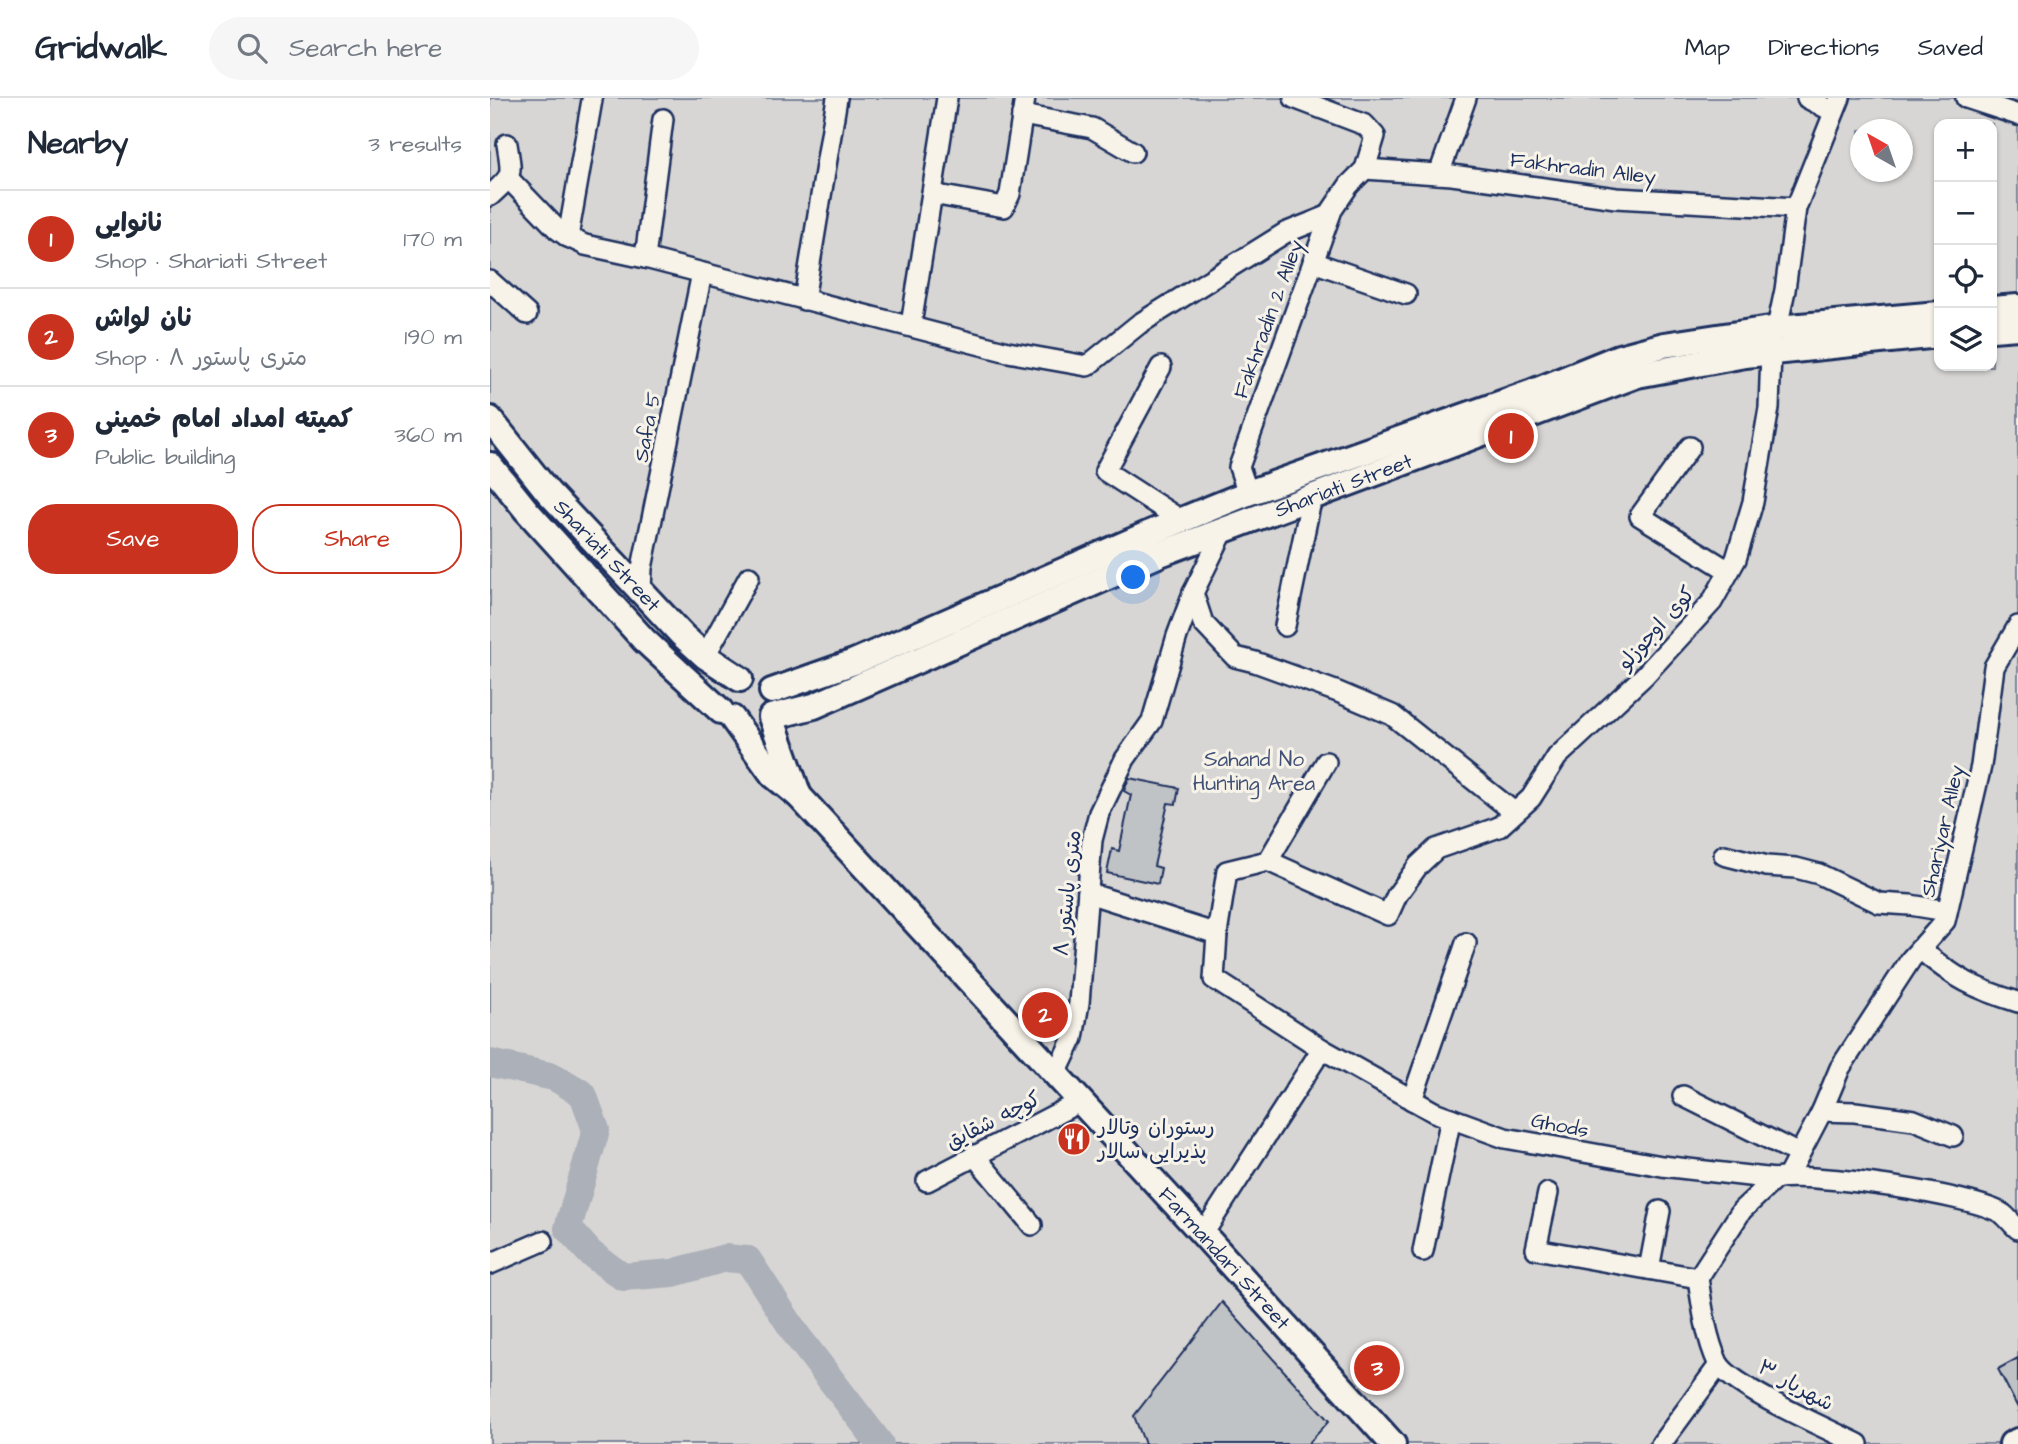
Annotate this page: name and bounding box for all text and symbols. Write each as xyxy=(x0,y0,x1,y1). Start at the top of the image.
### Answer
search box xyxy=(209,17,699,80)
text: Gridwalk xyxy=(35,25,167,71)
icon: search xyxy=(233,29,271,67)
text: Search here xyxy=(289,30,442,66)
text: Map xyxy=(1685,31,1730,65)
text: Directions xyxy=(1768,31,1880,65)
text: Saved xyxy=(1918,31,1983,65)
north arrow xyxy=(1850,119,1913,182)
map controls xyxy=(1934,119,1997,371)
button: + xyxy=(1934,119,1997,182)
text: Nearby xyxy=(28,123,128,165)
text: 3 results xyxy=(368,128,462,160)
street label: Fakhradin Alley xyxy=(1508,145,1658,194)
button: − xyxy=(1934,182,1997,245)
text: نانوایی xyxy=(95,205,164,241)
text: 1 xyxy=(50,223,52,255)
text: 170 m xyxy=(403,223,462,255)
street label: Fakhradin 2 Alley xyxy=(1226,235,1313,403)
text: Shop · Shariati Street xyxy=(95,245,327,277)
button: locate xyxy=(1934,245,1997,308)
text: نان لواش xyxy=(95,300,192,336)
button: layers xyxy=(1934,308,1997,371)
text: 2 xyxy=(44,321,58,353)
text: 190 m xyxy=(404,321,462,353)
text: Shop · ۸ متری پاستور xyxy=(95,342,307,374)
street label: Safa 5 xyxy=(627,390,668,465)
text: کمیته امداد امام خمینی xyxy=(95,401,353,437)
pin: 1 xyxy=(1488,410,1534,462)
text: 3 xyxy=(45,419,57,451)
text: 360 m xyxy=(394,419,462,451)
text: Public building xyxy=(95,441,235,473)
street label: Shariati Street xyxy=(1271,446,1417,525)
street label: Shariati Street xyxy=(547,493,667,619)
button: Save xyxy=(28,504,238,574)
button: Share xyxy=(252,504,462,574)
your location xyxy=(1116,560,1150,594)
street label: کوی اوجوزلو xyxy=(1610,580,1702,677)
park label: Sahand No Hunting Area xyxy=(1193,745,1315,800)
street label: Shariyar Alley xyxy=(1913,762,1974,900)
street label: ۸ متری پاستور xyxy=(1046,829,1089,958)
pin: 2 xyxy=(1022,989,1068,1041)
street label: کوچه شقایق xyxy=(941,1084,1046,1157)
street label: Ghods xyxy=(1529,1106,1591,1145)
place label: رستوران وتالار پذیرایی سالار xyxy=(1096,1113,1215,1166)
restaurant icon: رستوران وتالار پذیرایی سالار xyxy=(1055,1120,1093,1158)
street label: Farmandari Street xyxy=(1152,1181,1297,1337)
pin: 3 xyxy=(1354,1342,1400,1394)
street label: شهریار ۳ xyxy=(1753,1353,1839,1418)

